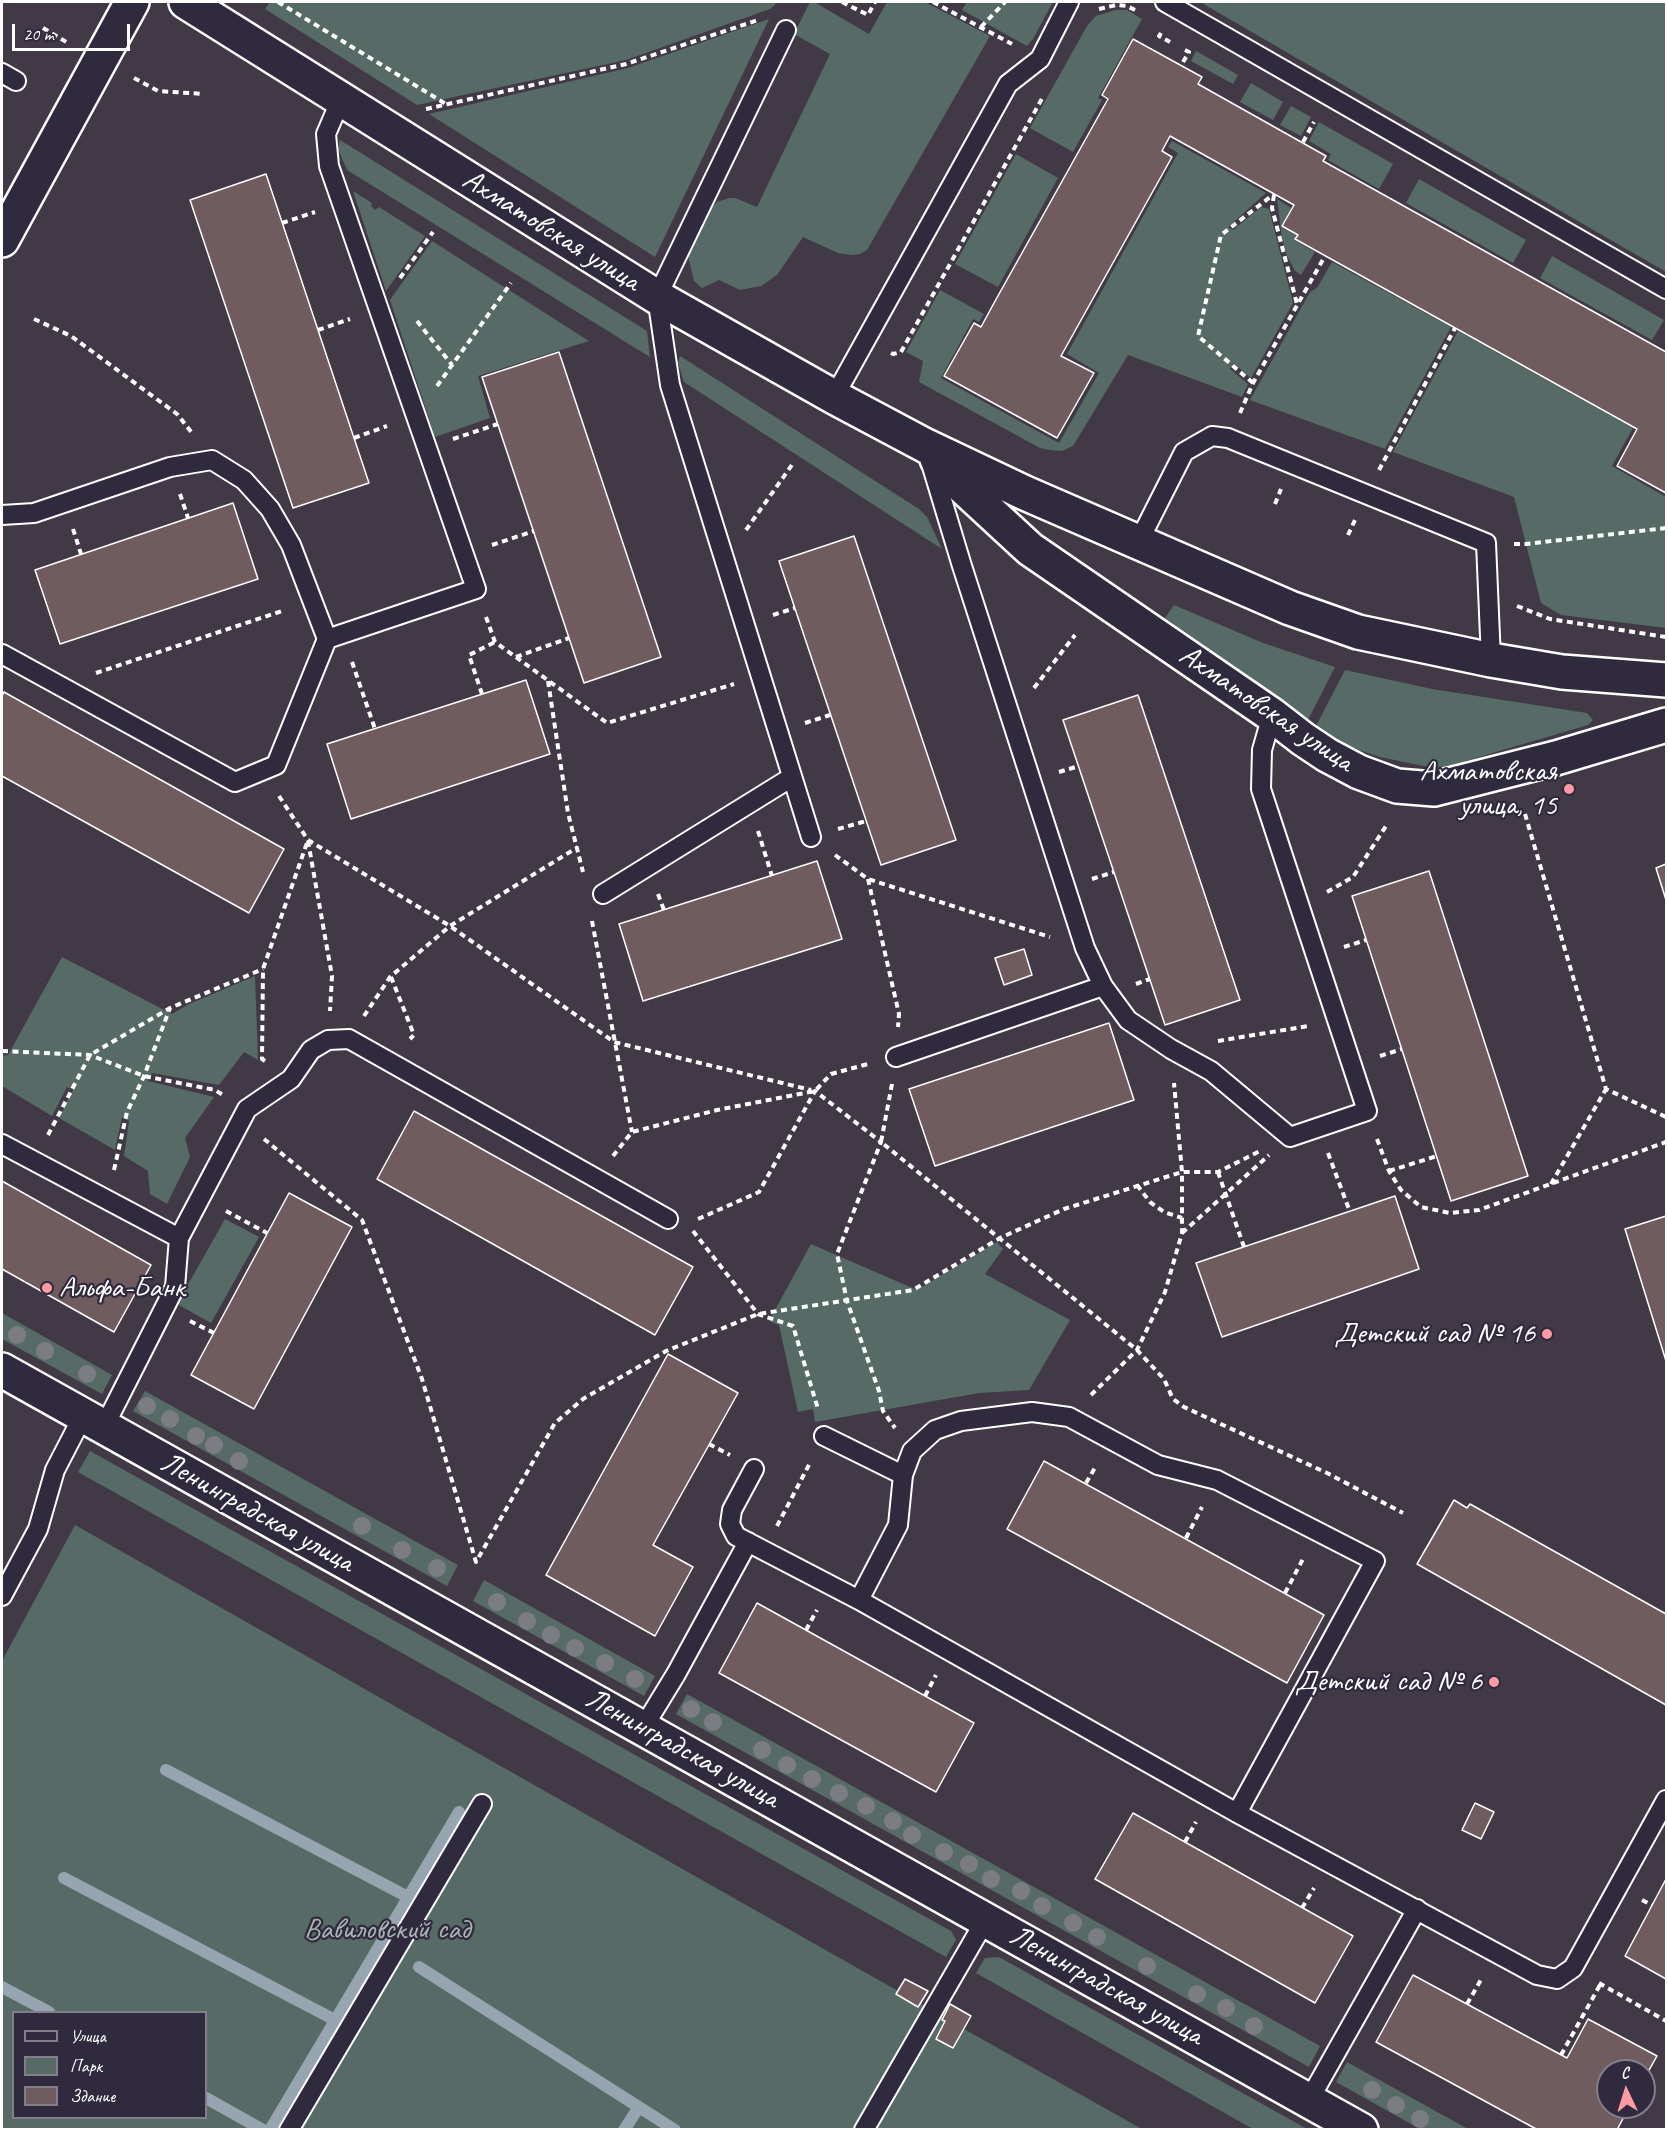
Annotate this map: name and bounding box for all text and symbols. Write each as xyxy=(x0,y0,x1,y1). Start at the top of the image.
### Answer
scale bar xyxy=(15,12,134,50)
text: 20 m xyxy=(23,23,54,45)
street label: Ахматовская улица xyxy=(456,162,646,300)
street label: Ахматовская улица xyxy=(1172,638,1360,780)
place label: Ахматовская улица, 15 xyxy=(1420,754,1557,824)
marker: Ахматовская улица, 15 xyxy=(1562,782,1576,796)
place label: Альфа-Банк xyxy=(59,1270,185,1306)
marker: Альфа-Банк xyxy=(40,1281,54,1295)
place label: Детский сад № 16 xyxy=(1334,1316,1535,1352)
marker: Детский сад № 16 xyxy=(1540,1327,1554,1341)
street label: Ленинградская улица xyxy=(154,1445,360,1581)
place label: Детский сад № 6 xyxy=(1295,1664,1482,1700)
marker: Детский сад № 6 xyxy=(1487,1675,1501,1689)
street label: Ленинградская улица xyxy=(579,1681,785,1817)
park label: Вавиловский сад xyxy=(304,1912,470,1948)
street label: Ленинградская улица xyxy=(1003,1918,1209,2054)
legend xyxy=(12,2011,207,2119)
text: Улица xyxy=(70,2025,106,2047)
text: Парк xyxy=(70,2055,102,2077)
north arrow xyxy=(1596,2059,1656,2119)
text: С xyxy=(1620,2063,1629,2083)
text: Здание xyxy=(70,2085,115,2107)

